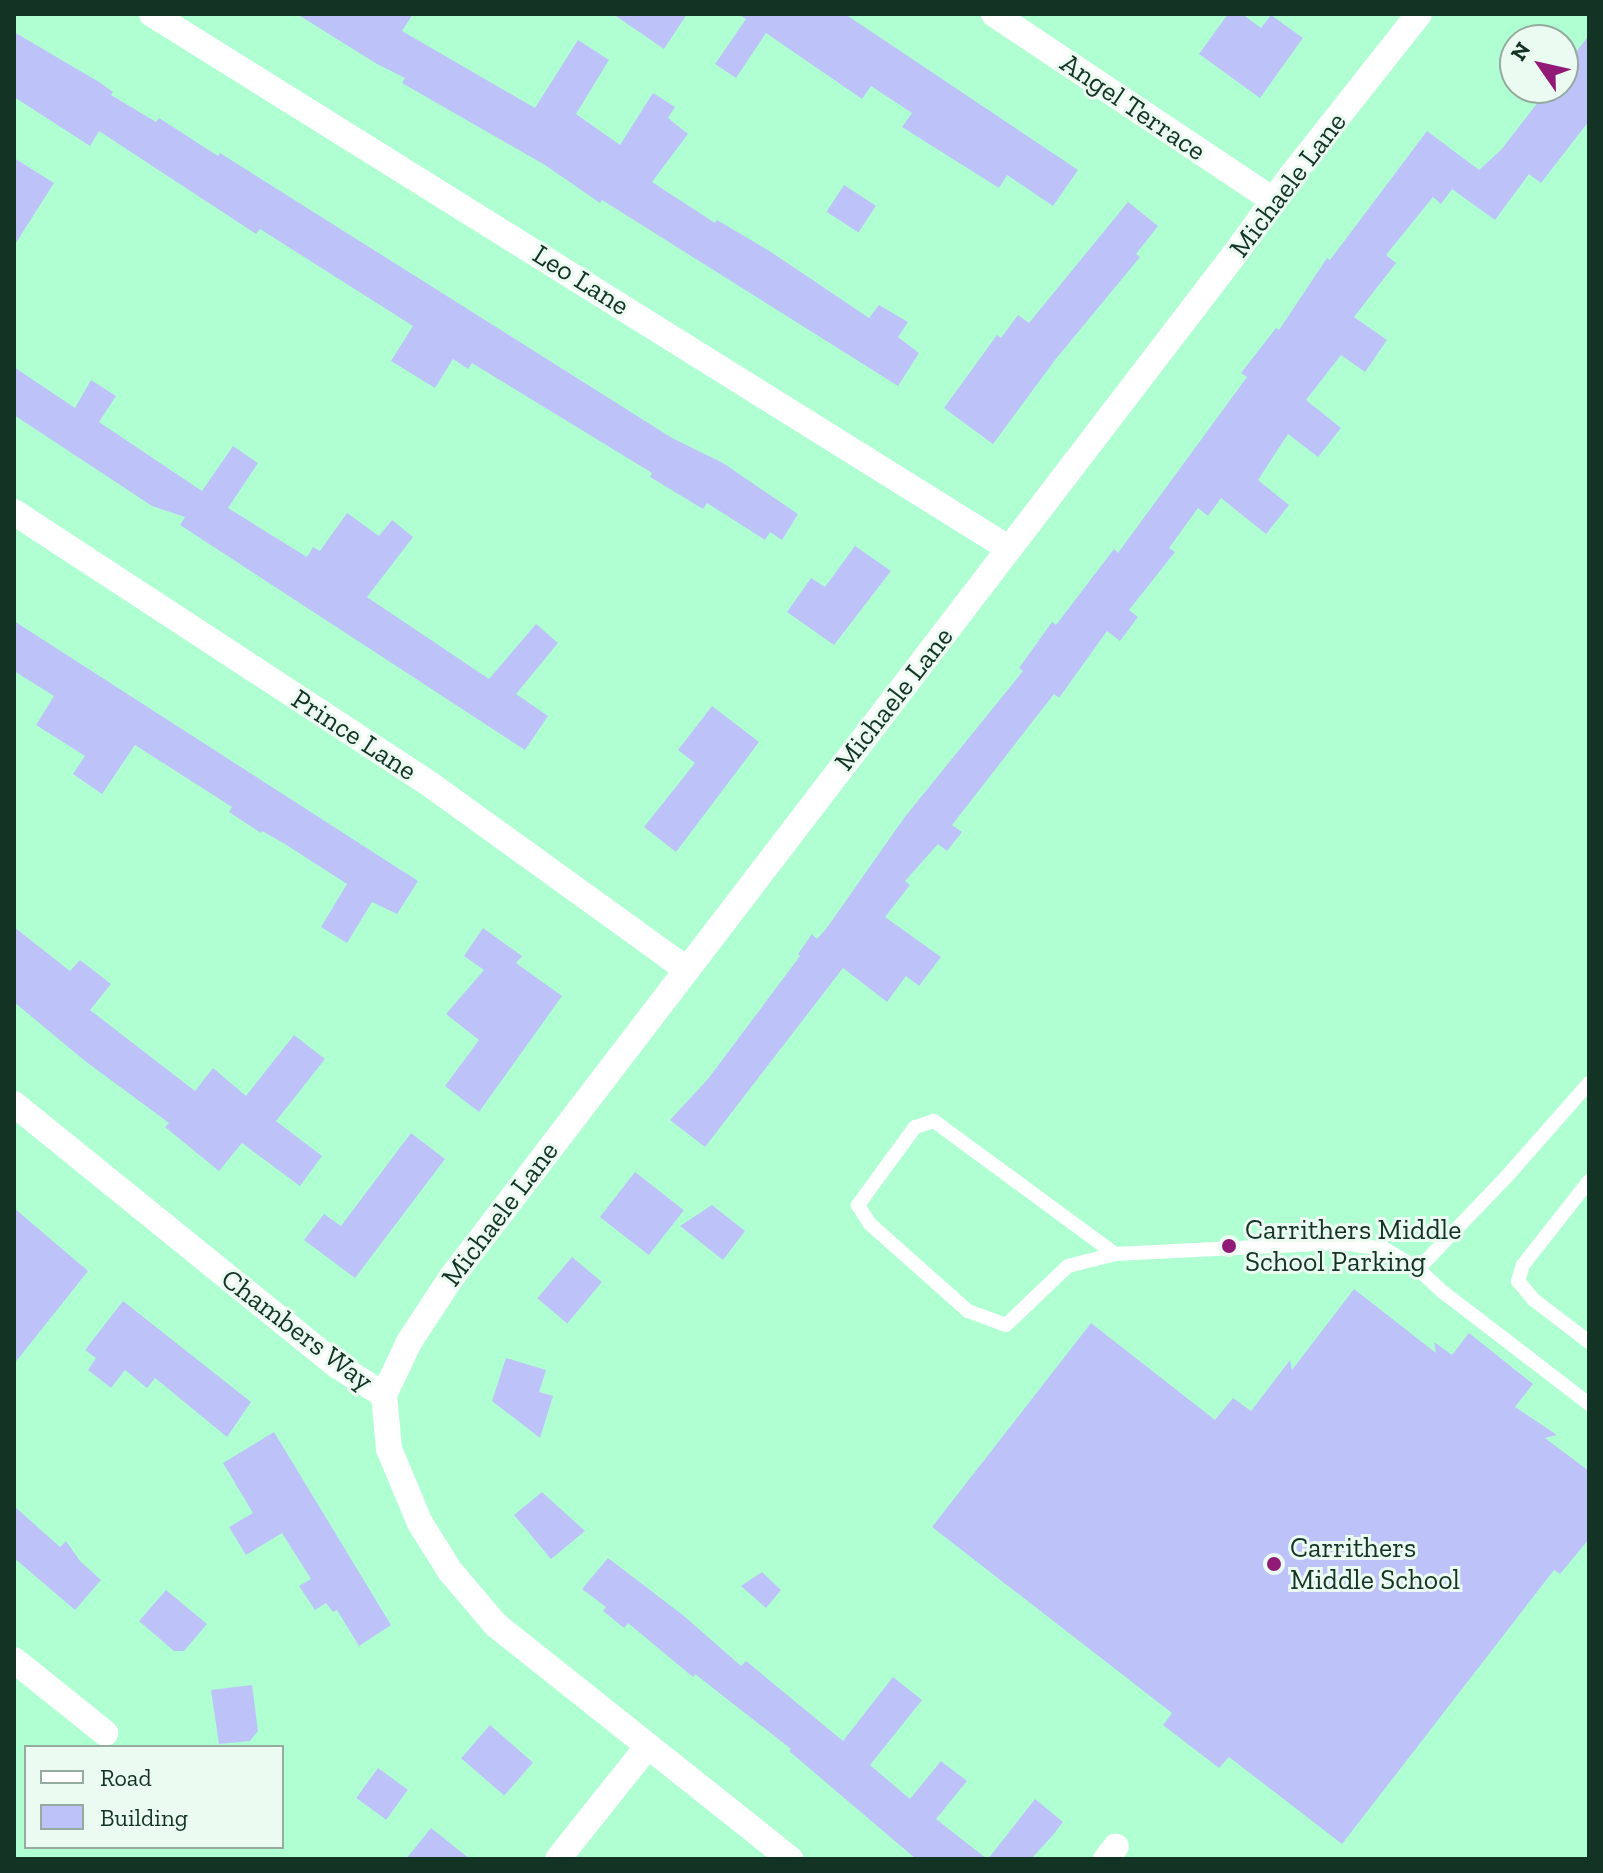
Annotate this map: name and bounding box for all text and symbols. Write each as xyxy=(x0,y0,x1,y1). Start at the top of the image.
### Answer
north arrow xyxy=(1499,24,1579,104)
text: N xyxy=(1504,37,1536,66)
street label: Angel Terrace xyxy=(1054,46,1212,168)
street label: Michaele Lane xyxy=(1223,106,1353,264)
street label: Leo Lane xyxy=(527,237,635,323)
street label: Michaele Lane xyxy=(828,621,960,777)
street label: Prince Lane xyxy=(285,682,423,788)
street label: Michaele Lane xyxy=(435,1135,565,1293)
place label: Carrithers Middle School Parking xyxy=(1245,1213,1461,1279)
marker: Carrithers Middle School Parking xyxy=(1220,1237,1238,1255)
street label: Chambers Way xyxy=(214,1262,380,1398)
place label: Carrithers Middle School xyxy=(1290,1531,1460,1597)
marker: Carrithers Middle School xyxy=(1265,1555,1283,1573)
legend xyxy=(24,1745,284,1849)
text: Road xyxy=(100,1763,152,1792)
text: Building xyxy=(100,1803,188,1832)

